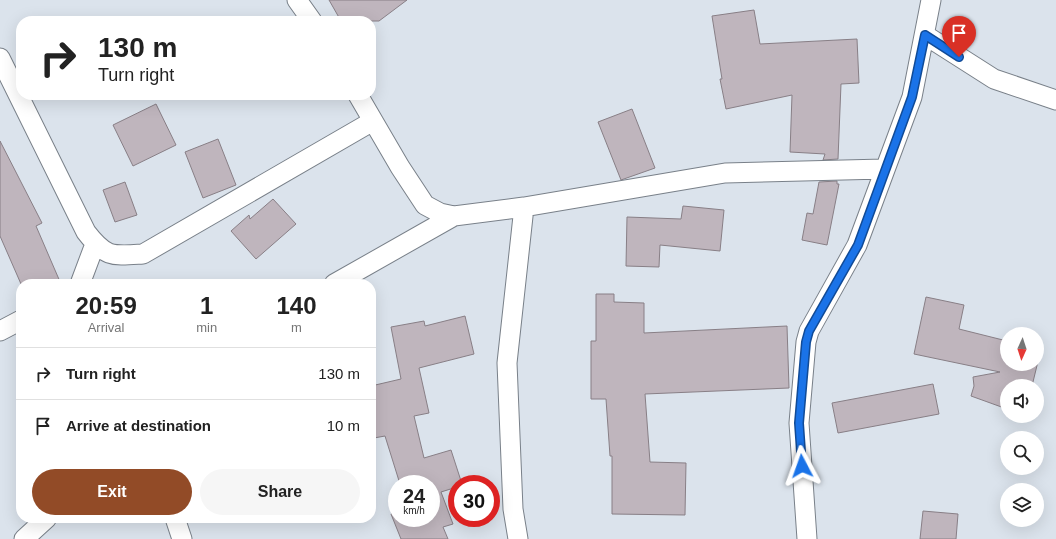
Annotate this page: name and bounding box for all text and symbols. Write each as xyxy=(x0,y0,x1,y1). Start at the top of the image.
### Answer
pin xyxy=(942,16,976,57)
icon: arrive xyxy=(948,22,970,44)
icon: right xyxy=(32,32,84,84)
text: 130 m xyxy=(98,32,177,63)
text: Turn right xyxy=(98,65,174,85)
text: 20:59 xyxy=(75,292,137,319)
text: 1 xyxy=(200,292,213,319)
text: 140 xyxy=(277,292,317,319)
text: Arrival xyxy=(88,320,125,335)
text: min xyxy=(196,320,217,335)
text: m xyxy=(291,320,302,335)
north arrow xyxy=(1000,327,1044,371)
map controls xyxy=(1000,327,1044,527)
icon: right xyxy=(32,363,54,385)
text: Turn right xyxy=(66,365,136,382)
text: 130 m xyxy=(318,365,360,382)
button: sound xyxy=(1000,379,1044,423)
icon: arrive xyxy=(32,415,54,437)
text: Arrive at destination xyxy=(66,417,211,434)
text: 10 m xyxy=(327,417,360,434)
button: search xyxy=(1000,431,1044,475)
position arrow xyxy=(781,445,823,487)
button: Exit xyxy=(32,469,192,515)
button: Share xyxy=(200,469,360,515)
speed limit sign: 30 xyxy=(448,475,500,527)
button: layers xyxy=(1000,483,1044,527)
text: 24 xyxy=(403,485,425,507)
text: km/h xyxy=(403,505,425,516)

